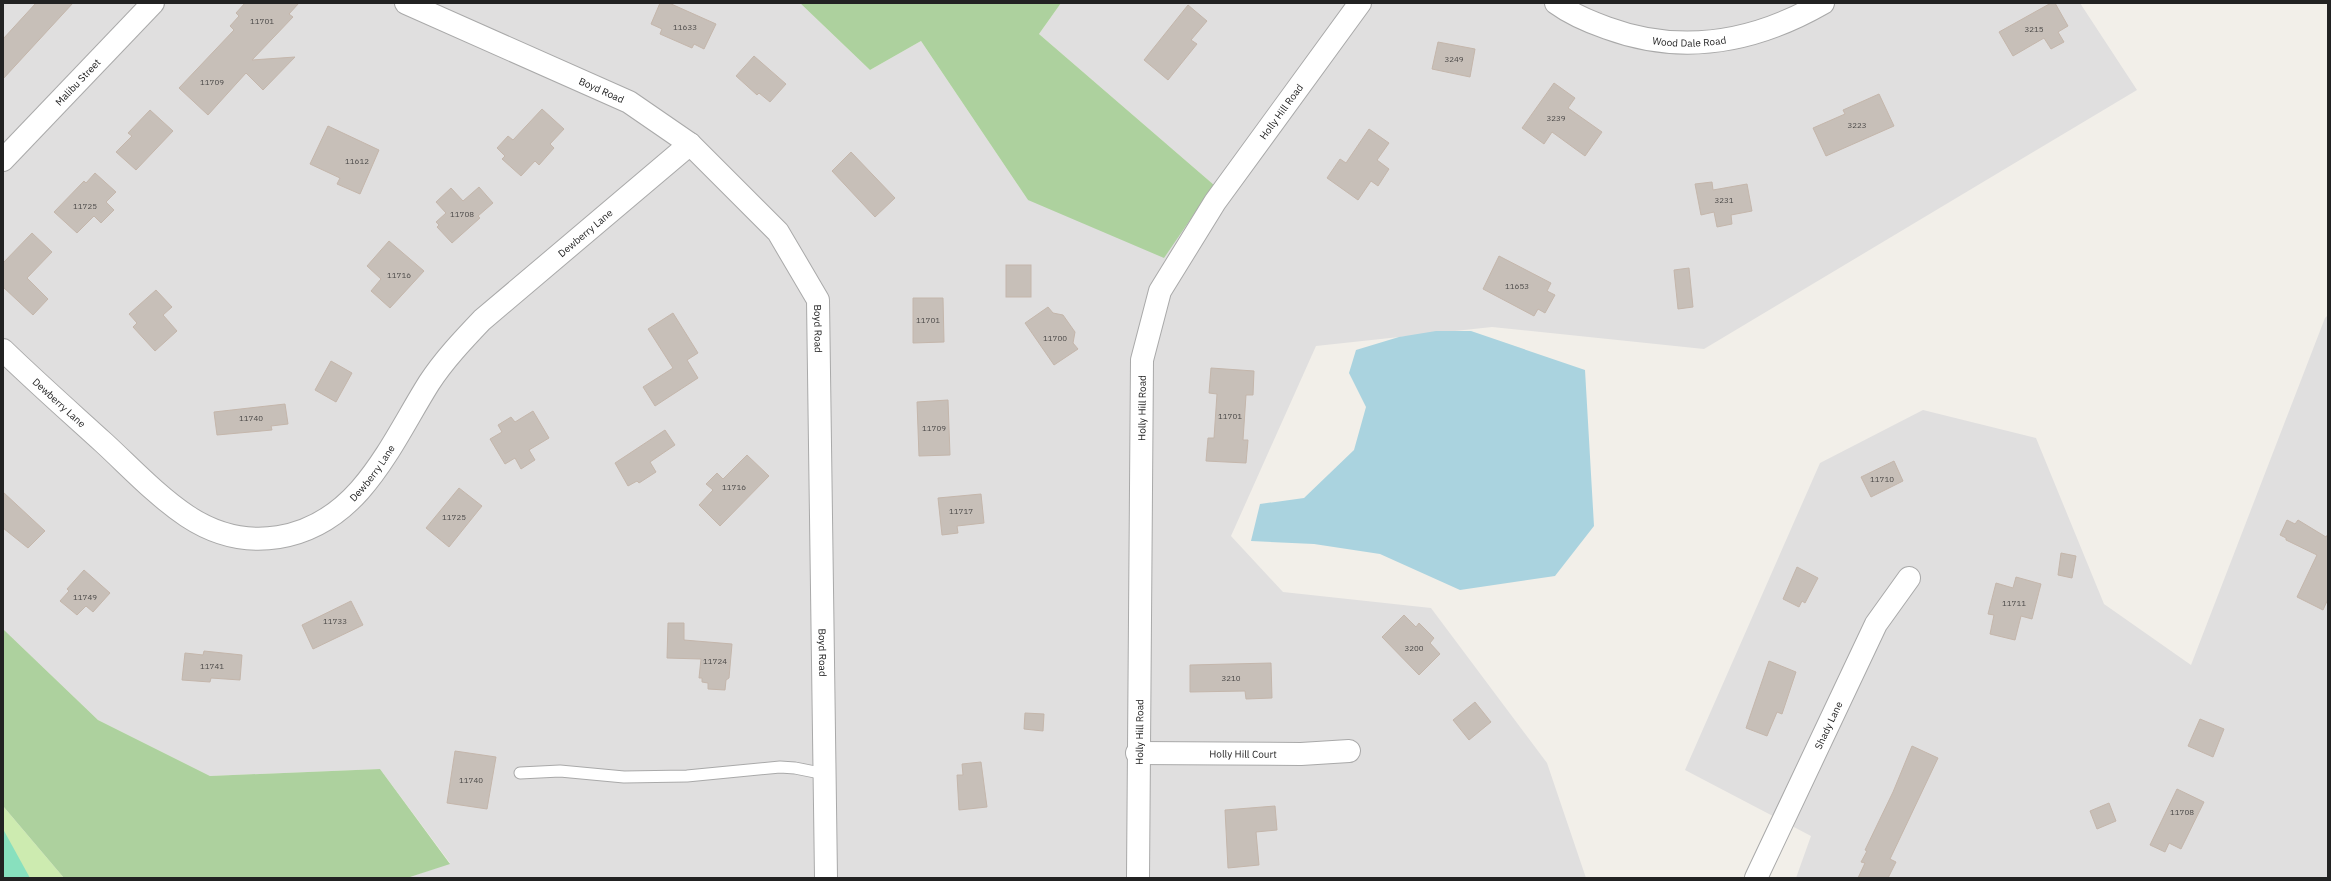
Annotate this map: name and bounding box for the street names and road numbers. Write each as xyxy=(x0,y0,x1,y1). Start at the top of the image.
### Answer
street label: Wood Dale Road xyxy=(1652,33,1727,50)
street label: Malibu Street xyxy=(53,56,104,108)
street label: Boyd Road xyxy=(577,75,626,106)
street label: Holly Hill Road xyxy=(1257,81,1306,142)
street label: Dewberry Lane xyxy=(555,206,616,260)
street label: Boyd Road xyxy=(811,304,825,353)
street label: Dewberry Lane xyxy=(30,375,89,431)
street label: Holly Hill Road xyxy=(1135,375,1149,441)
street label: Dewberry Lane xyxy=(347,442,398,504)
street label: Boyd Road xyxy=(816,628,829,677)
street label: Holly Hill Road xyxy=(1133,699,1146,765)
street label: Shady Lane xyxy=(1812,699,1846,751)
street label: Holly Hill Court xyxy=(1209,747,1277,761)

